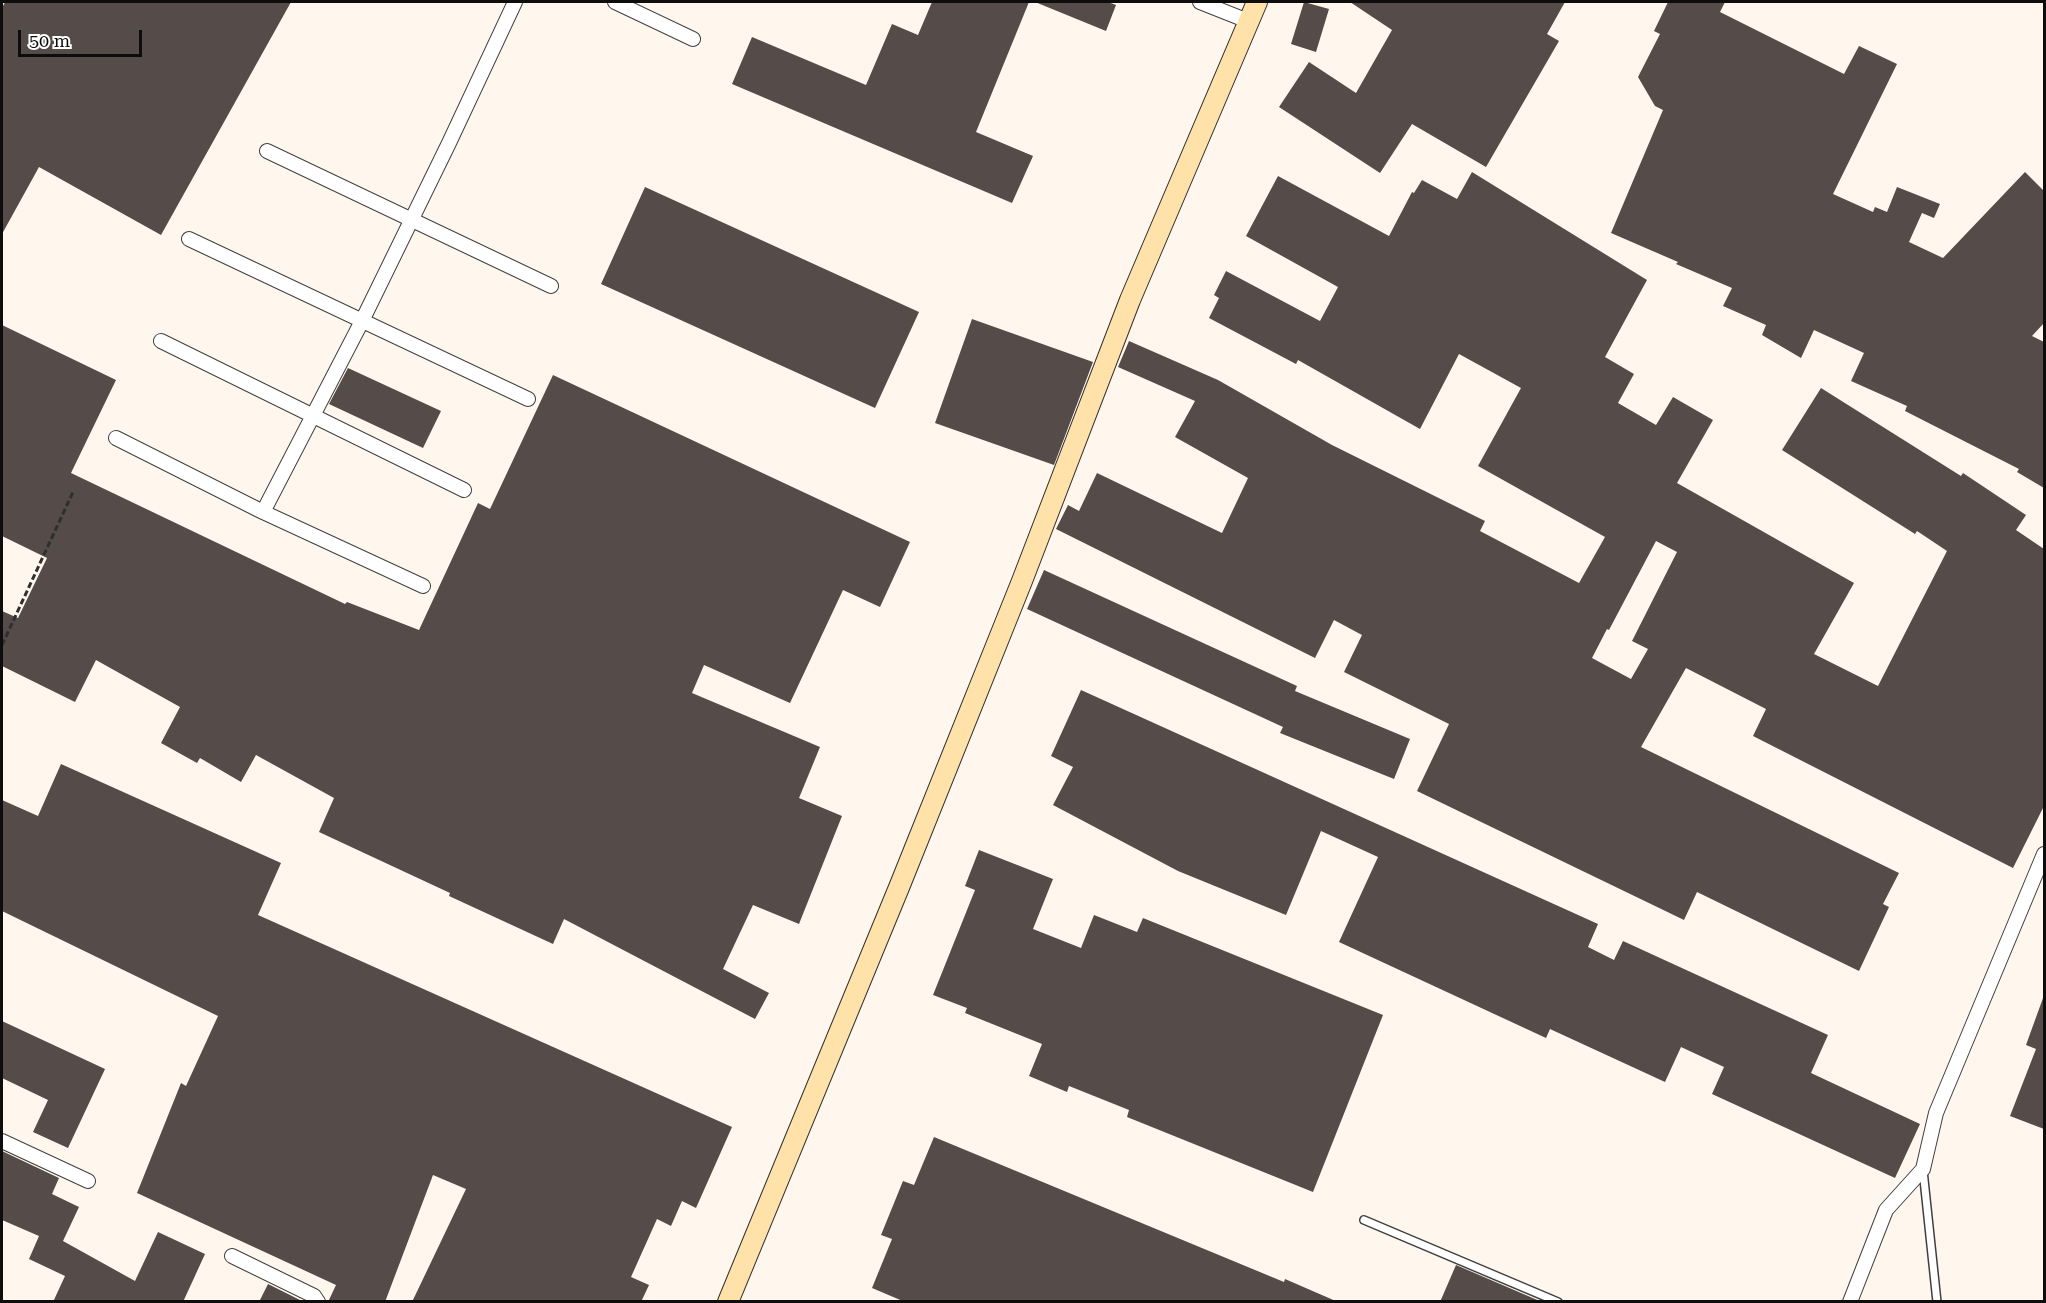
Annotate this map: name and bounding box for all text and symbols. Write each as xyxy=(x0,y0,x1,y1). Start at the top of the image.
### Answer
scale bar xyxy=(21,18,146,56)
text: 50 m xyxy=(29,30,70,51)

